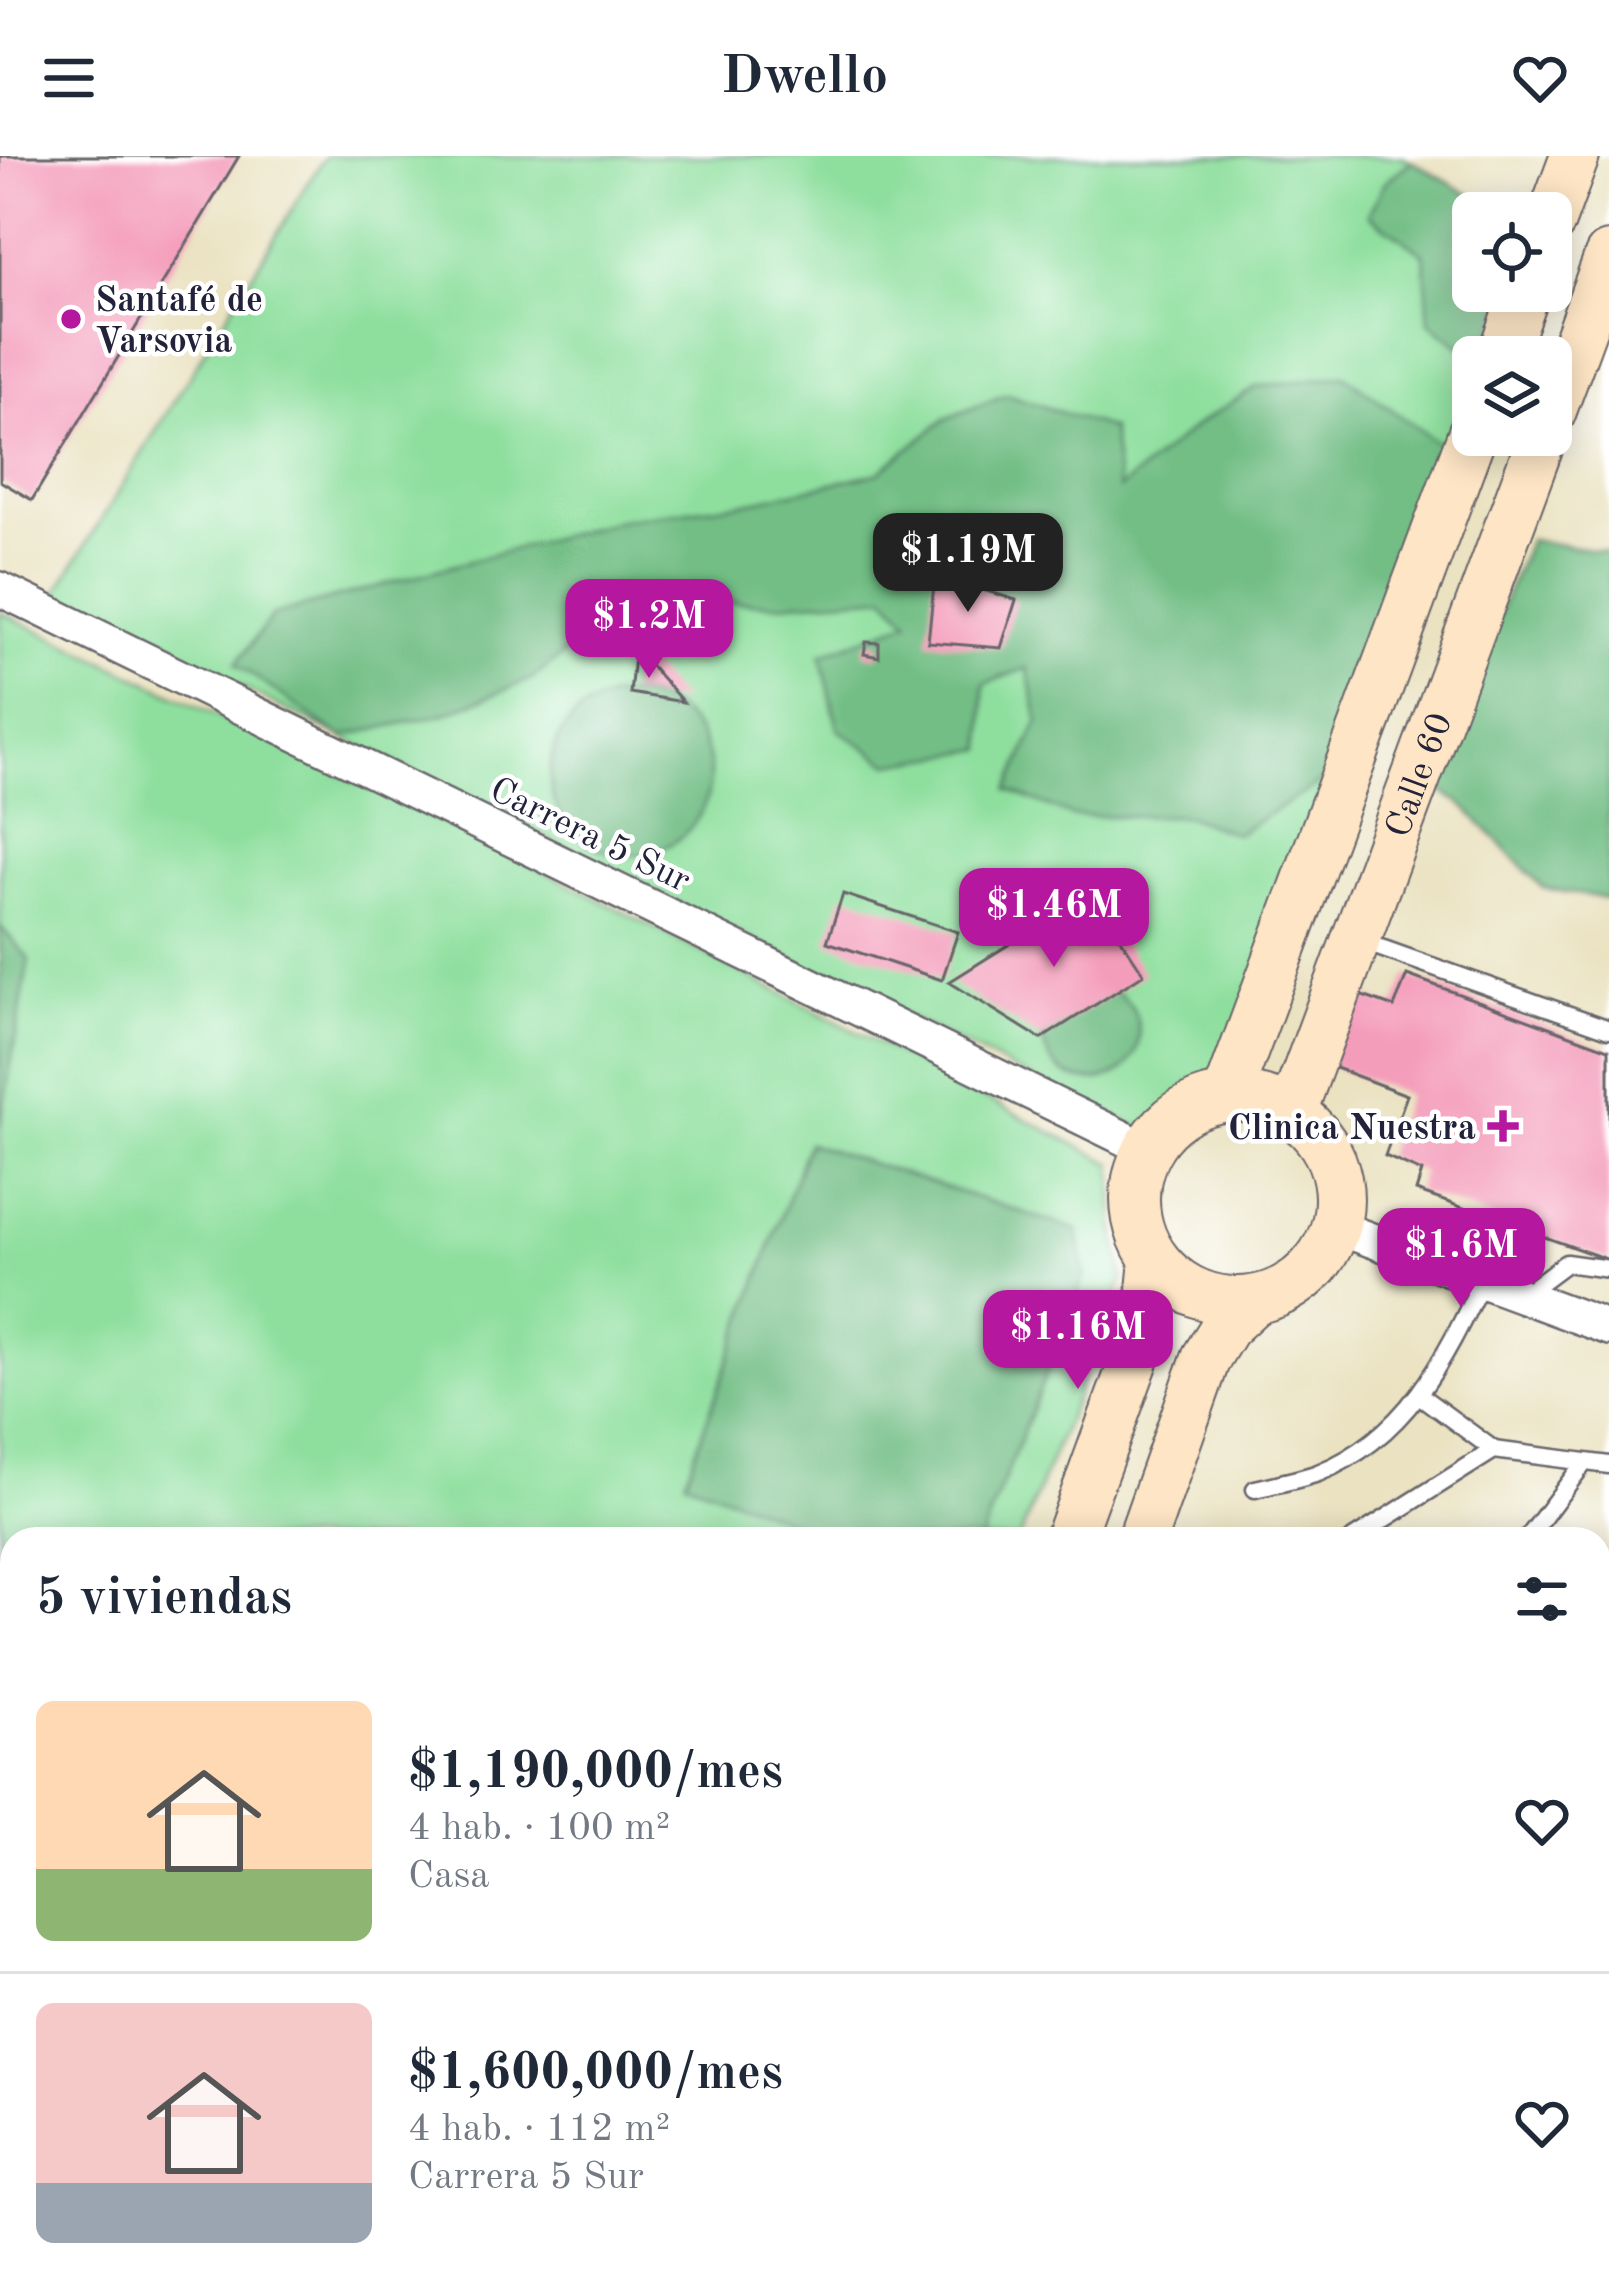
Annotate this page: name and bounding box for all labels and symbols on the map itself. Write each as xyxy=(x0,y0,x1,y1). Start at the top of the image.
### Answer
place label: Santafé de Varsovia xyxy=(95,284,263,361)
marker: Santafé de Varsovia xyxy=(58,306,84,332)
pin: $1.19M xyxy=(870,513,1066,615)
pin: $1.2M xyxy=(565,579,733,681)
street label: Calle 60 xyxy=(1381,709,1460,843)
street label: Carrera 5 Sur xyxy=(483,773,695,901)
pin: $1.46M xyxy=(956,868,1152,970)
marker: Clinica Nuestra xyxy=(1487,1110,1519,1142)
place label: Clinica Nuestra xyxy=(1228,1112,1476,1148)
pin: $1.6M xyxy=(1377,1208,1545,1310)
pin: $1.16M xyxy=(980,1290,1176,1392)

